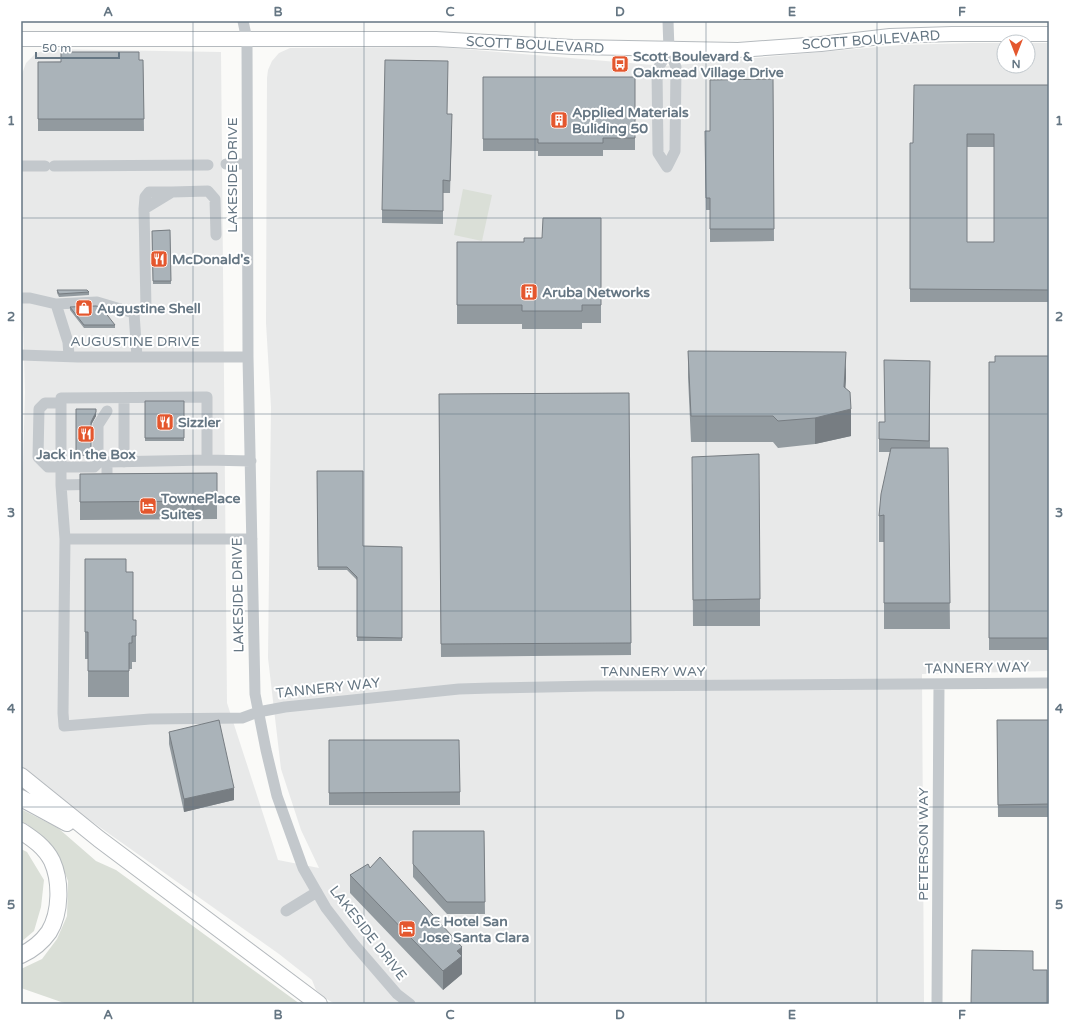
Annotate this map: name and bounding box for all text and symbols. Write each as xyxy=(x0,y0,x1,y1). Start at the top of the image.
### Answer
text: A xyxy=(103,4,113,20)
text: B xyxy=(273,4,283,20)
text: C xyxy=(445,4,455,20)
text: D xyxy=(615,4,625,20)
text: E xyxy=(788,4,796,20)
text: F xyxy=(958,4,966,20)
street label: SCOTT BOULEVARD xyxy=(801,27,941,53)
street label: SCOTT BOULEVARD xyxy=(465,33,605,57)
scale bar xyxy=(36,34,119,60)
north arrow xyxy=(996,34,1036,74)
text: 50 m xyxy=(42,41,71,55)
place label: Scott Boulevard & Oakmead Village Drive xyxy=(633,48,784,81)
bus stop icon: Scott Boulevard & Oakmead Village Drive xyxy=(610,54,630,74)
text: N xyxy=(1012,57,1020,70)
place label: Applied Materials Buliding 50 xyxy=(572,104,689,137)
building icon: Applied Materials Buliding 50 xyxy=(549,110,569,130)
text: 1 xyxy=(7,113,15,129)
text: 1 xyxy=(1055,113,1063,129)
street label: LAKESIDE DRIVE xyxy=(224,117,241,233)
restaurant icon: McDonald's xyxy=(149,249,169,269)
place label: McDonald's xyxy=(172,251,250,268)
building icon: Aruba Networks xyxy=(519,282,539,302)
place label: Aruba Networks xyxy=(542,284,650,301)
shop icon: Augustine Shell xyxy=(74,298,94,318)
place label: Augustine Shell xyxy=(97,300,201,317)
text: 2 xyxy=(7,309,15,325)
text: 2 xyxy=(1055,309,1063,325)
street label: AUGUSTINE DRIVE xyxy=(70,333,200,350)
restaurant icon: Sizzler xyxy=(155,412,175,432)
place label: Sizzler xyxy=(178,414,221,431)
restaurant icon: Jack in the Box xyxy=(76,424,96,444)
place label: Jack in the Box xyxy=(35,446,136,463)
place label: TownePlace Suites xyxy=(160,490,241,523)
hotel icon: TownePlace Suites xyxy=(138,496,158,516)
text: 3 xyxy=(7,505,15,521)
text: 3 xyxy=(1055,505,1063,521)
street label: LAKESIDE DRIVE xyxy=(228,537,248,653)
street label: TANNERY WAY xyxy=(924,659,1030,677)
street label: TANNERY WAY xyxy=(601,663,705,680)
street label: TANNERY WAY xyxy=(275,674,381,702)
text: 4 xyxy=(7,701,16,717)
text: 4 xyxy=(1055,701,1064,717)
street label: PETERSON WAY xyxy=(915,787,932,901)
street label: LAKESIDE DRIVE xyxy=(326,882,410,984)
text: 5 xyxy=(7,897,15,913)
text: 5 xyxy=(1055,897,1063,913)
place label: AC Hotel San Jose Santa Clara xyxy=(419,913,529,946)
hotel icon: AC Hotel San Jose Santa Clara xyxy=(397,919,417,939)
text: A xyxy=(103,1007,113,1023)
text: B xyxy=(273,1007,283,1023)
text: C xyxy=(445,1007,455,1023)
text: D xyxy=(615,1007,625,1023)
text: E xyxy=(788,1007,796,1023)
text: F xyxy=(958,1007,966,1023)

